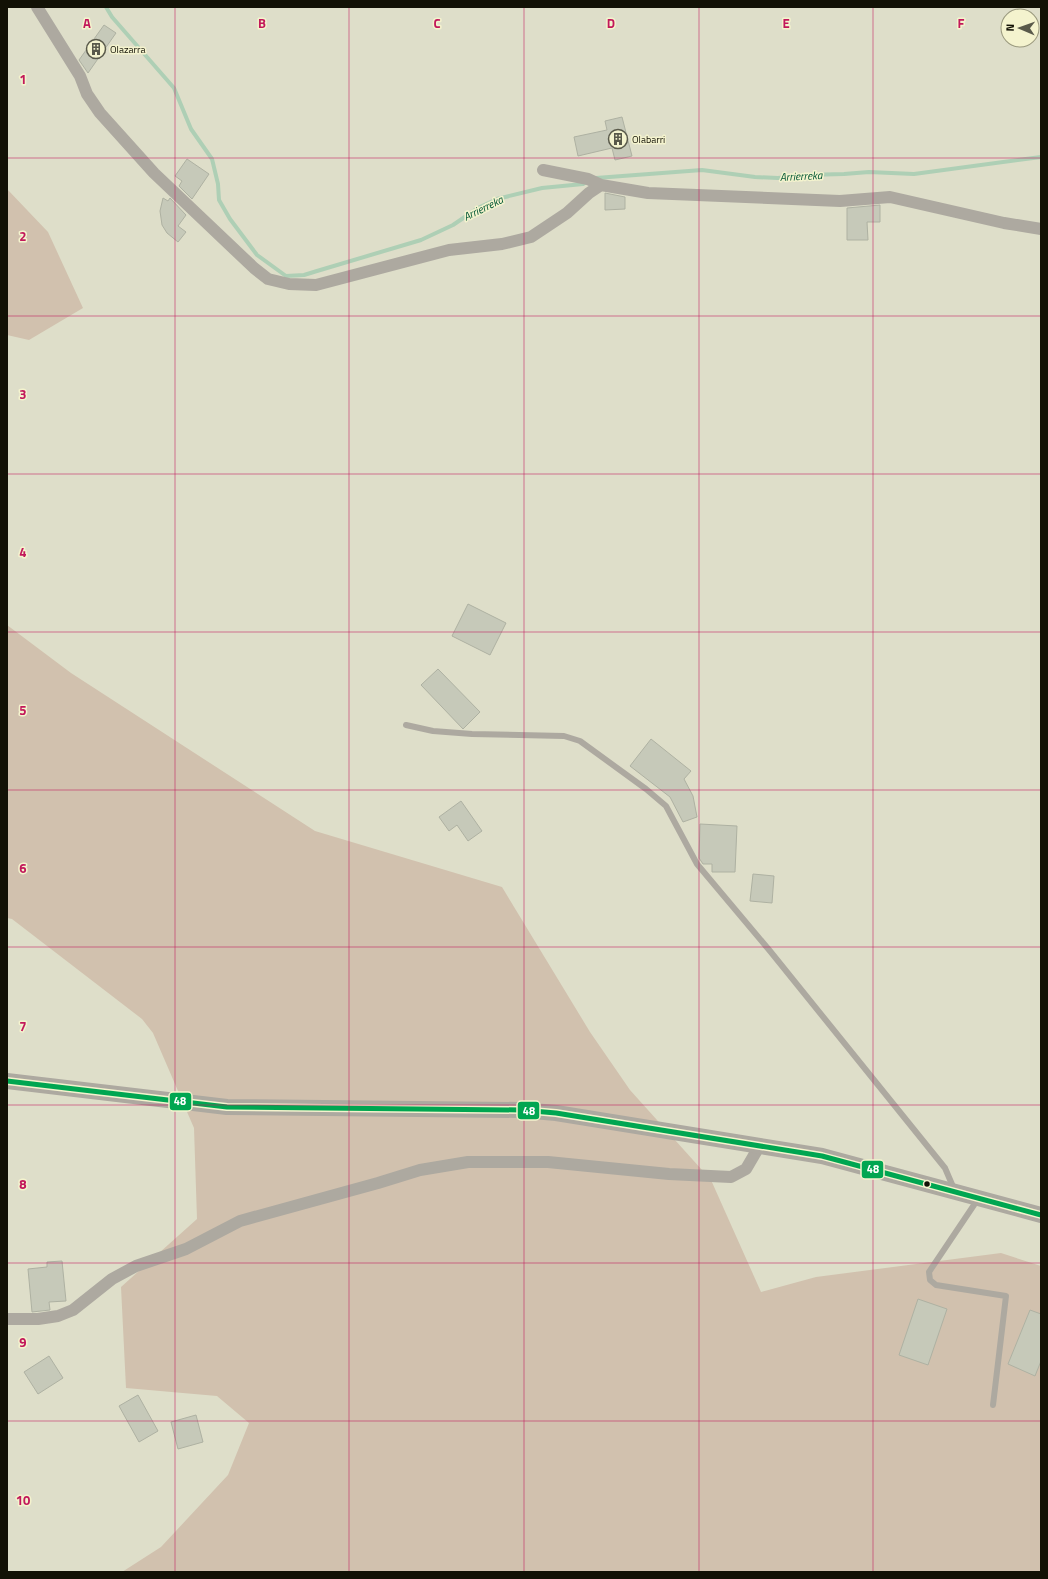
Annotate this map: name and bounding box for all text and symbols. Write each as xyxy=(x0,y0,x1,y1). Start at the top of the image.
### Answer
north arrow xyxy=(1000,8,1040,48)
text: A xyxy=(83,13,91,33)
text: B xyxy=(258,13,266,33)
text: C xyxy=(433,13,441,33)
text: D xyxy=(607,13,615,33)
text: E xyxy=(782,13,790,33)
text: F xyxy=(958,13,965,33)
text: N xyxy=(1002,24,1018,32)
building icon: Olazarra xyxy=(85,38,107,60)
place label: Olazarra xyxy=(110,42,145,57)
text: 1 xyxy=(19,69,27,89)
building icon: Olabarri xyxy=(607,128,629,150)
place label: Olabarri xyxy=(632,132,665,147)
water label: Arrierreka xyxy=(779,167,823,185)
water label: Arrierreka xyxy=(460,191,506,225)
text: 2 xyxy=(19,226,27,246)
text: 3 xyxy=(19,384,27,404)
text: 4 xyxy=(19,542,27,562)
text: 5 xyxy=(19,700,27,720)
text: 6 xyxy=(19,858,27,878)
text: 7 xyxy=(19,1016,27,1036)
line badge: 48 xyxy=(169,1092,192,1111)
text: 48 xyxy=(174,1093,186,1109)
line badge: 48 xyxy=(517,1101,540,1120)
text: 48 xyxy=(523,1103,535,1119)
line badge: 48 xyxy=(861,1160,884,1179)
text: 48 xyxy=(867,1161,879,1177)
text: 8 xyxy=(19,1174,27,1194)
unlabelled marker xyxy=(922,1179,932,1189)
text: 9 xyxy=(19,1332,27,1352)
text: 10 xyxy=(16,1490,30,1510)

